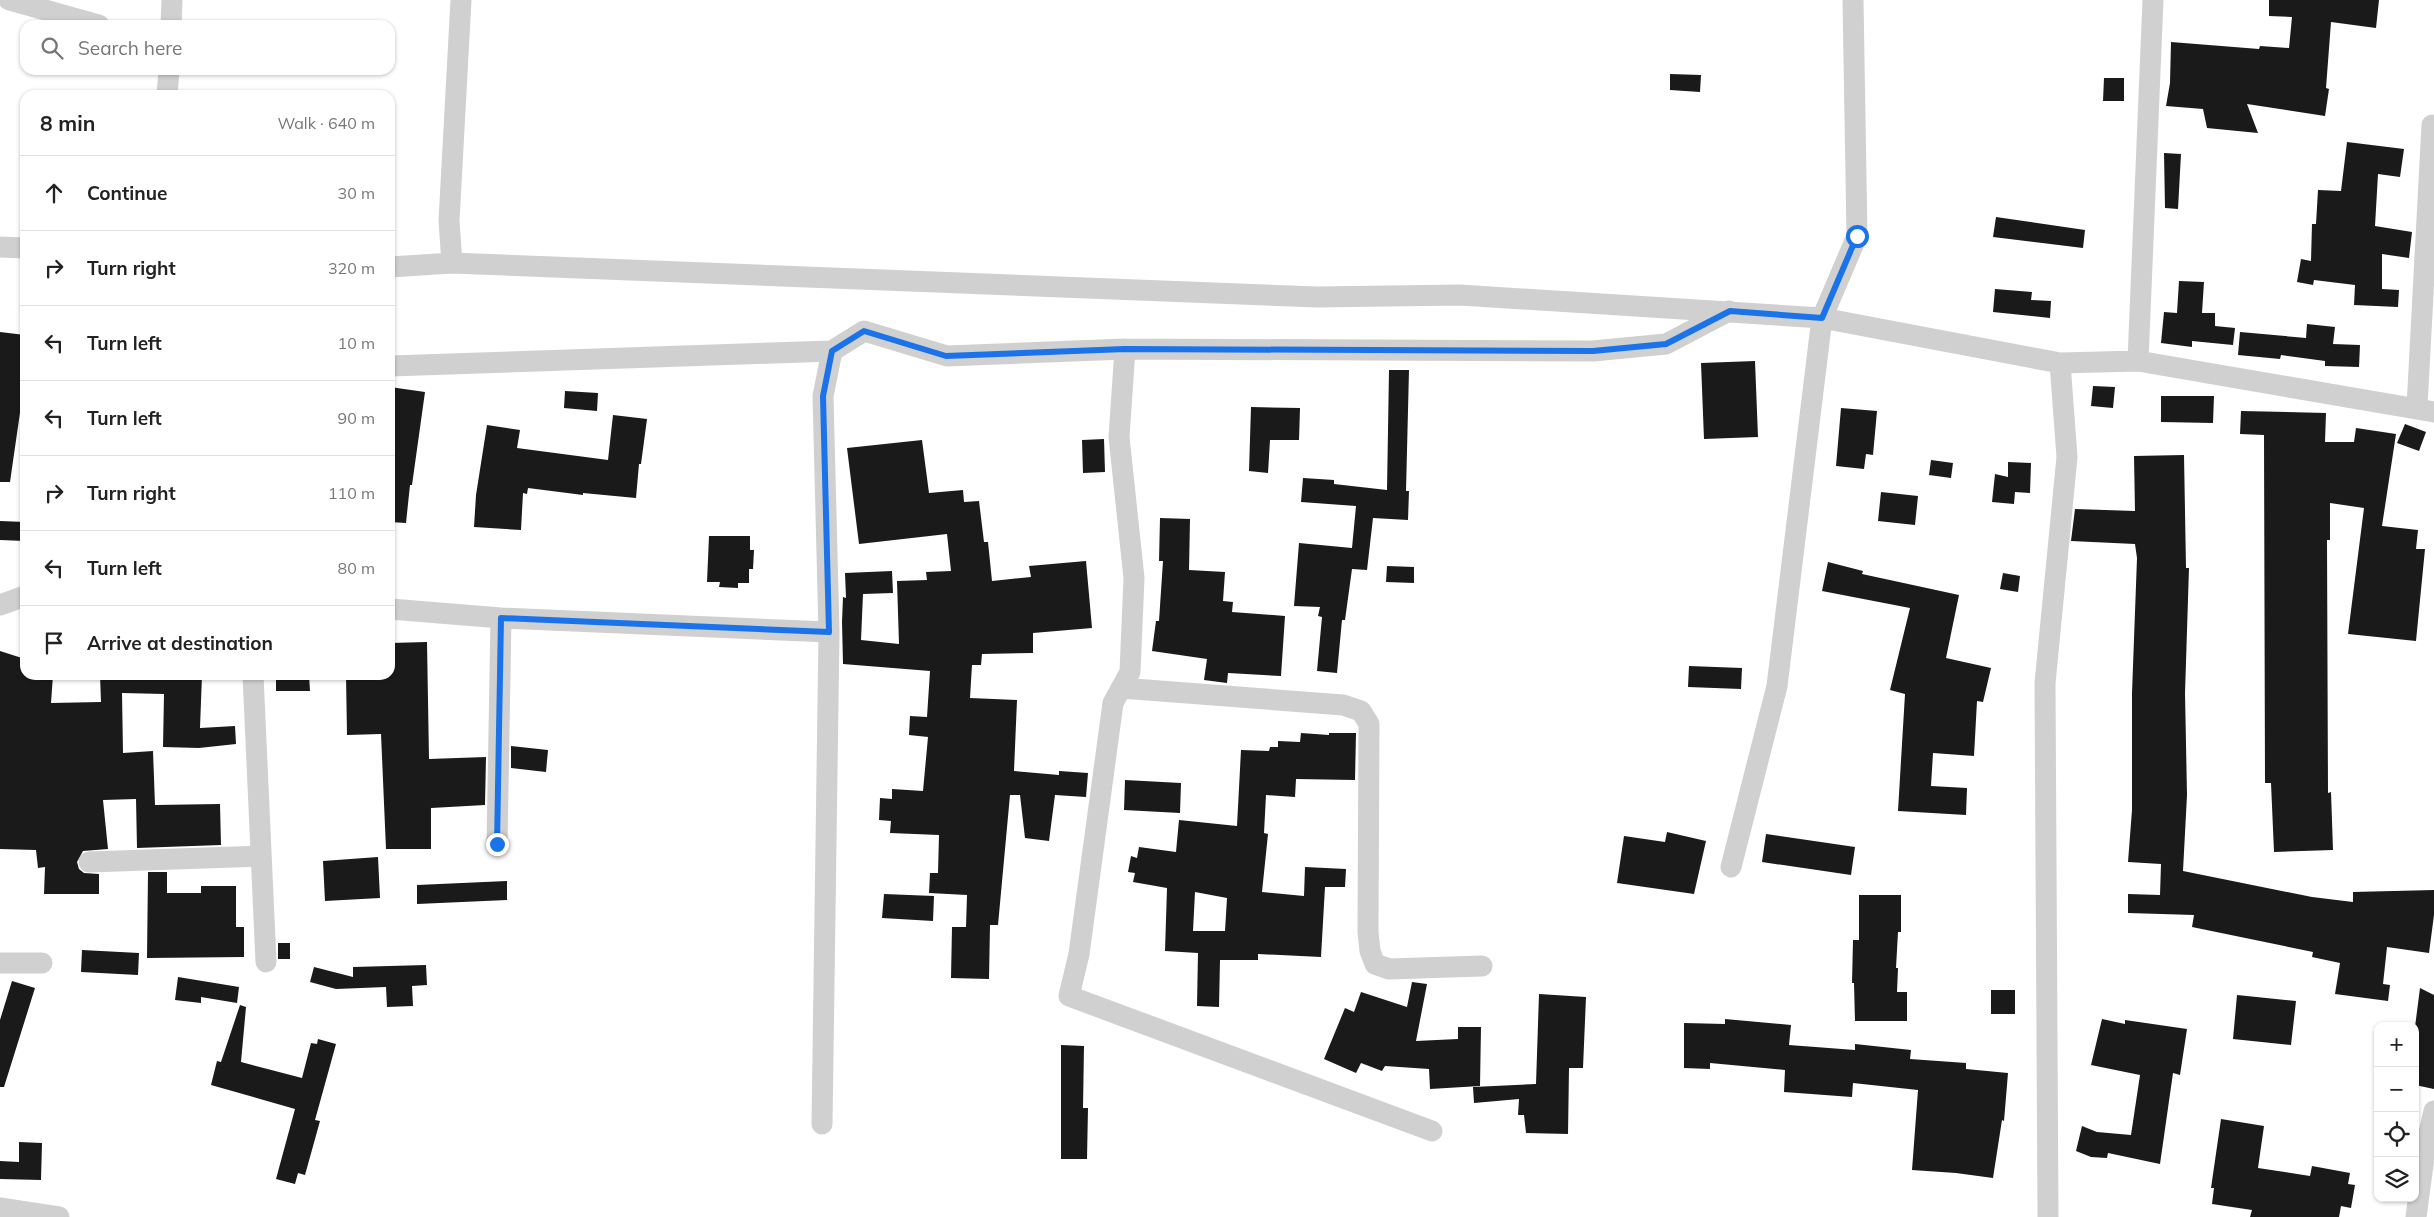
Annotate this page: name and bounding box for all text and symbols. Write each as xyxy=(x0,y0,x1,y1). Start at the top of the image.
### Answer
search box xyxy=(20,20,395,75)
icon: search xyxy=(38,34,66,62)
text: Search here xyxy=(78,36,182,60)
text: 8 min xyxy=(40,110,95,136)
text: Walk · 640 m xyxy=(277,113,375,133)
icon: ahead xyxy=(40,179,68,207)
text: Continue xyxy=(87,181,167,205)
text: 30 m xyxy=(338,183,375,203)
route start xyxy=(1846,225,1869,248)
icon: right xyxy=(40,254,68,282)
text: Turn right xyxy=(87,256,176,280)
text: 320 m xyxy=(328,258,375,278)
icon: left xyxy=(40,329,68,357)
text: Turn left xyxy=(87,331,162,355)
text: 10 m xyxy=(338,333,375,353)
icon: left xyxy=(40,404,68,432)
text: Turn left xyxy=(87,406,162,430)
text: 90 m xyxy=(338,408,375,428)
icon: right xyxy=(40,479,68,507)
text: Turn right xyxy=(87,481,176,505)
text: 110 m xyxy=(328,483,375,503)
icon: left xyxy=(40,554,68,582)
text: Turn left xyxy=(87,556,162,580)
text: 80 m xyxy=(338,558,375,578)
icon: arrive xyxy=(40,629,68,657)
text: Arrive at destination xyxy=(87,631,273,655)
route end xyxy=(486,833,509,856)
map controls xyxy=(2374,1022,2419,1202)
button: + xyxy=(2374,1022,2419,1067)
button: − xyxy=(2374,1067,2419,1112)
button: locate xyxy=(2374,1112,2419,1157)
button: layers xyxy=(2374,1157,2419,1202)

